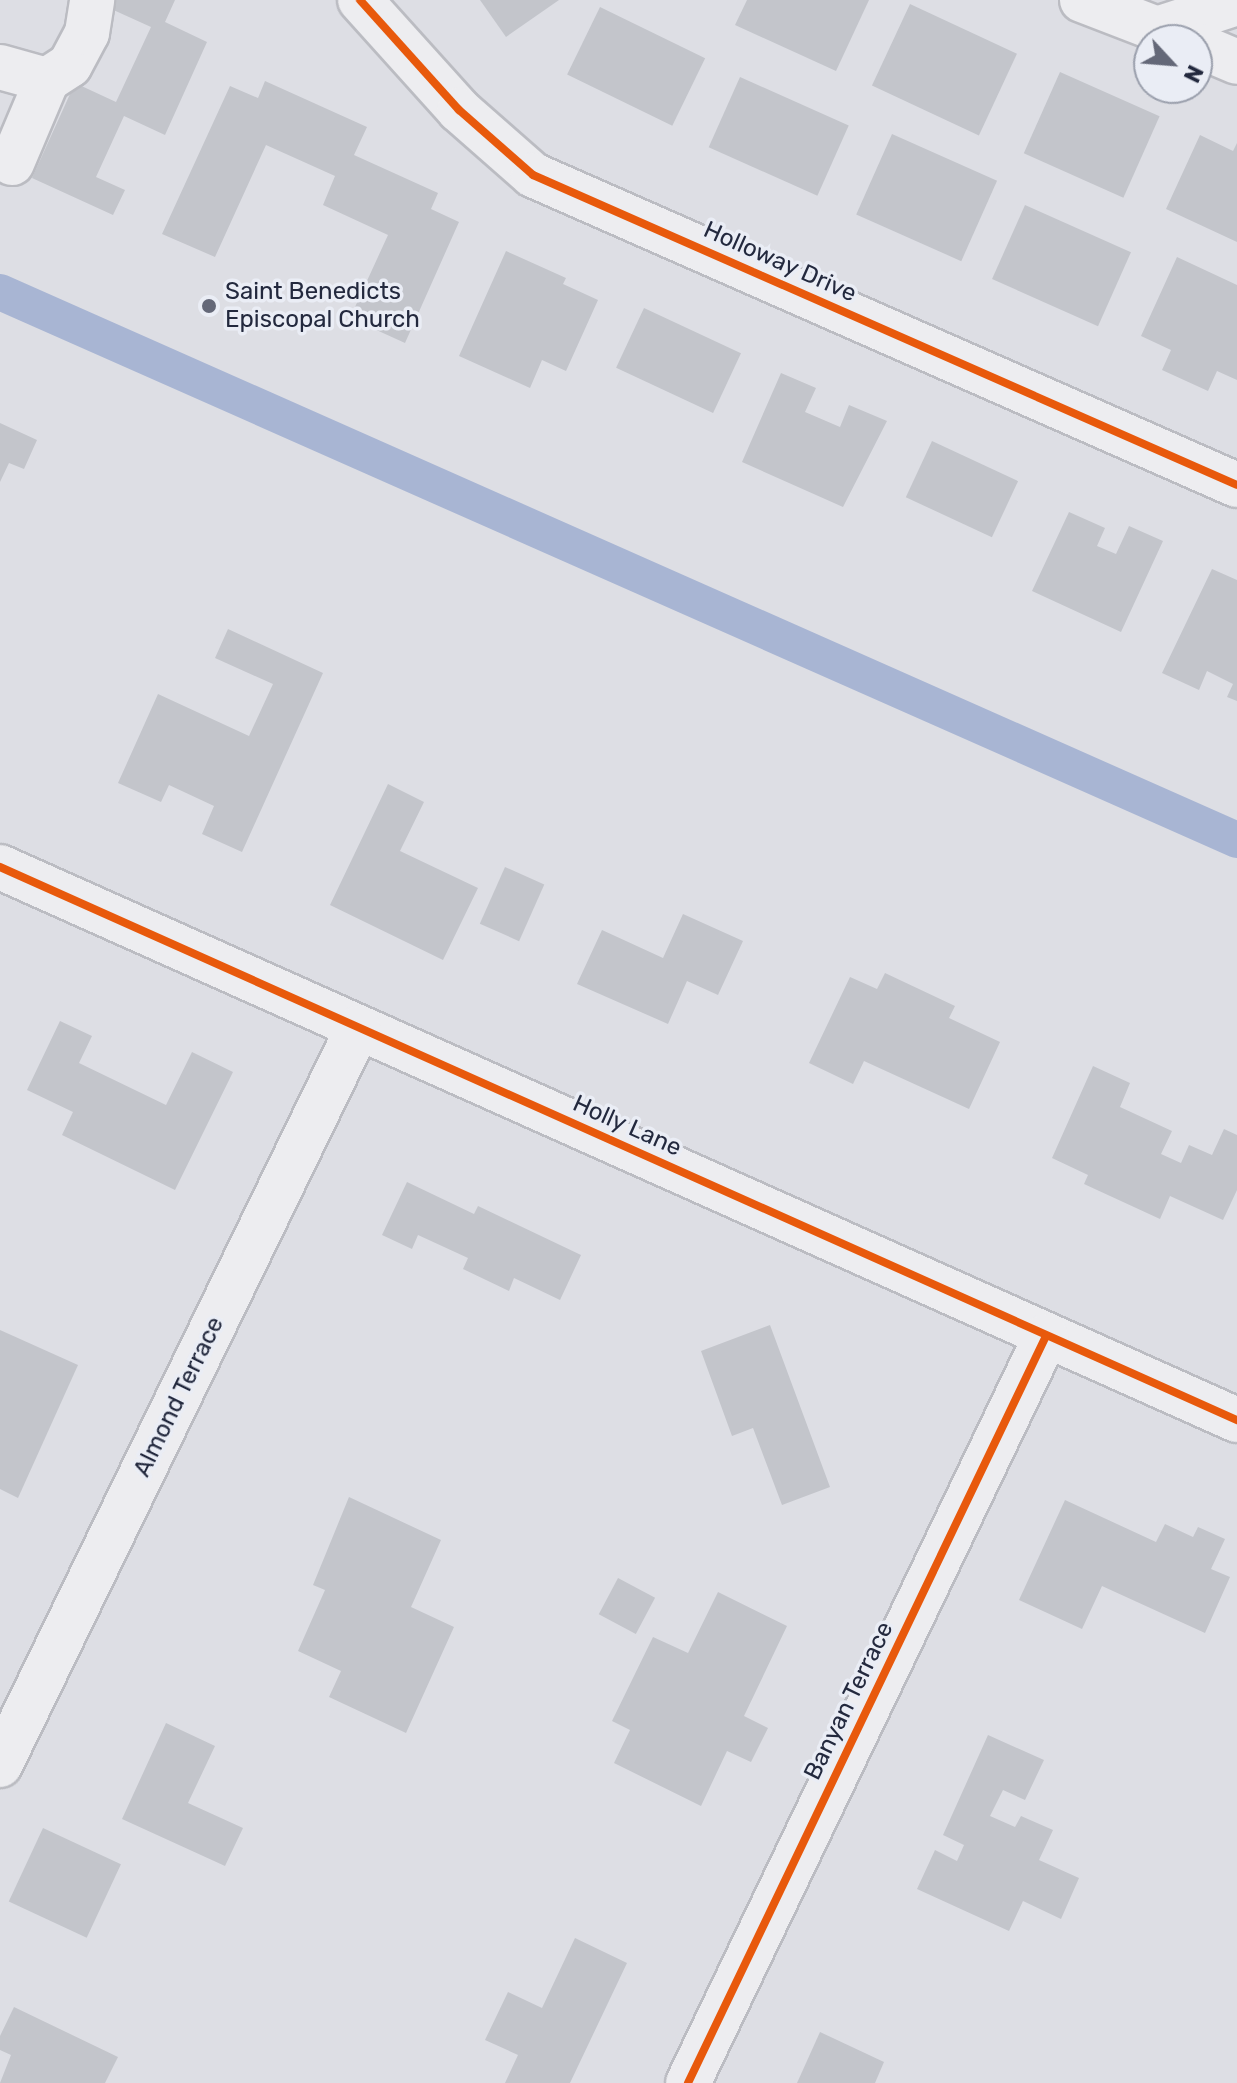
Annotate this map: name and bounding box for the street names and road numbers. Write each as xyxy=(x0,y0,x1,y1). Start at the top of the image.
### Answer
street label: Holloway Drive xyxy=(699,215,861,309)
street label: Holly Lane xyxy=(568,1089,686,1163)
street label: Almond Terrace xyxy=(128,1312,230,1482)
street label: Banyan Terrace xyxy=(798,1617,900,1785)

